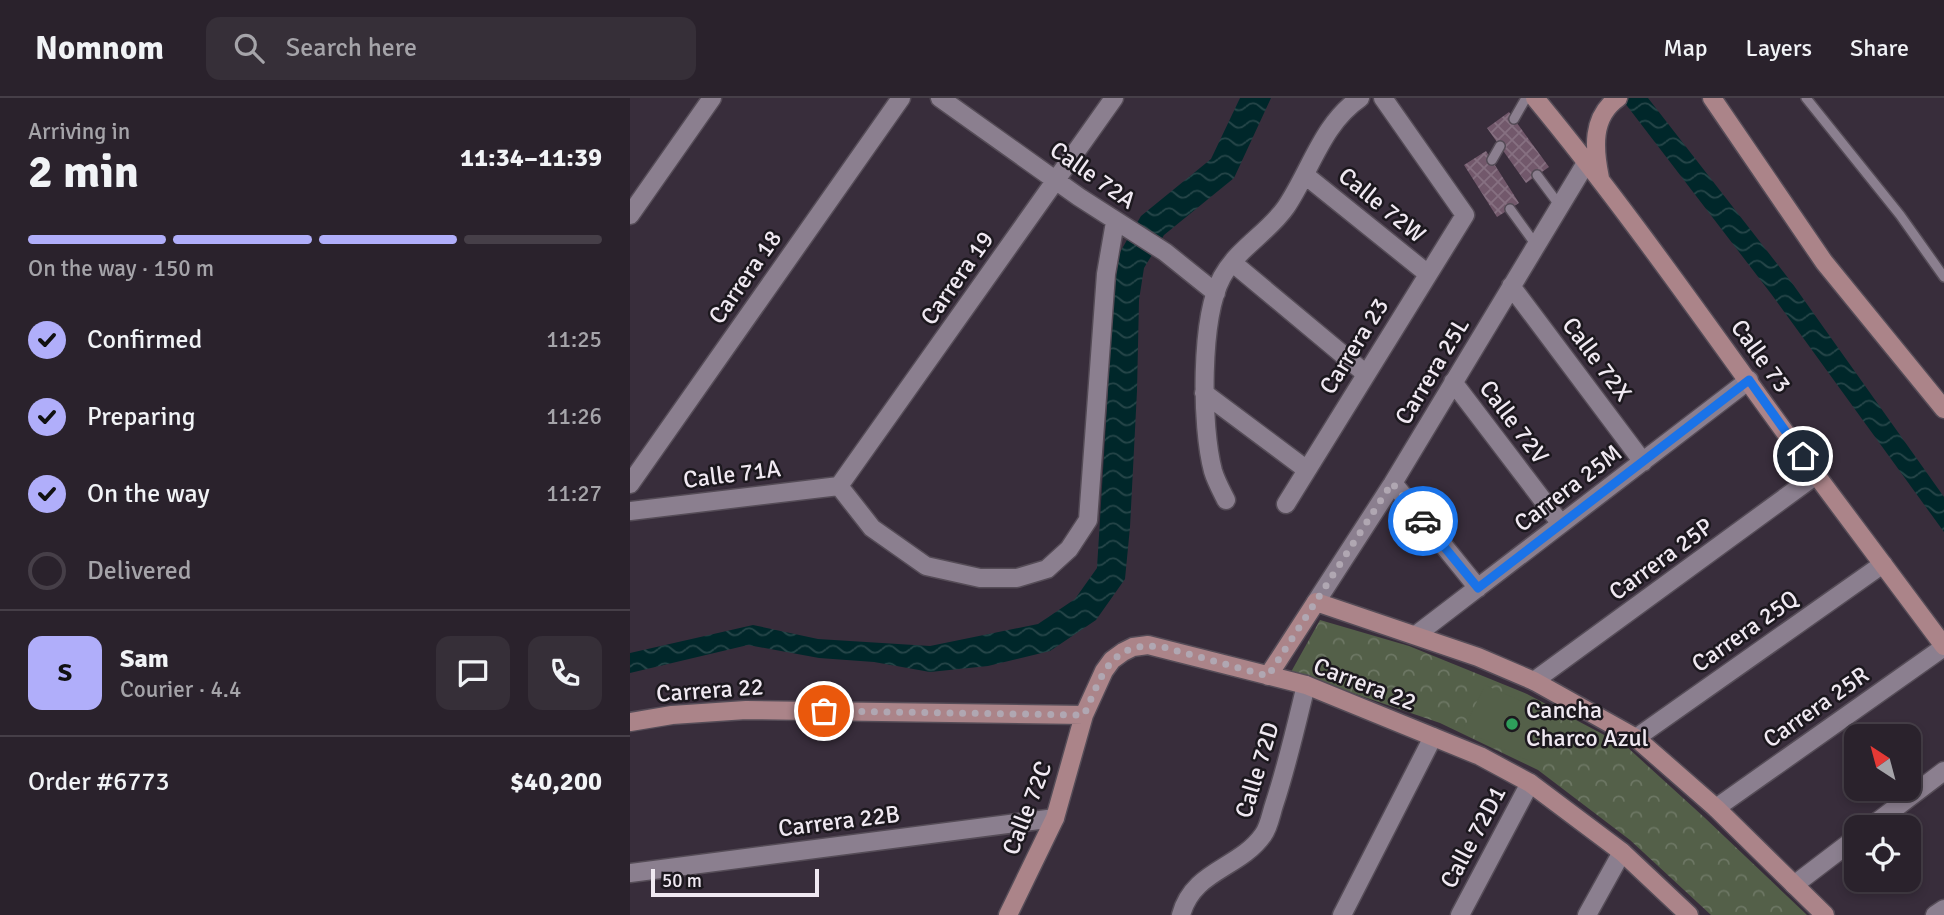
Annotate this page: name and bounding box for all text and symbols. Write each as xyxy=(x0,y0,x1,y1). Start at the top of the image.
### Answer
search box xyxy=(206,17,696,80)
text: Nomnom xyxy=(35,28,164,69)
icon: search xyxy=(230,29,268,67)
text: Search here xyxy=(286,32,417,64)
text: Map xyxy=(1663,33,1708,63)
text: Layers xyxy=(1746,33,1812,63)
text: Share xyxy=(1850,33,1909,63)
text: Arriving in xyxy=(28,117,130,146)
street label: Calle 72A xyxy=(1044,135,1142,216)
text: 11:34–11:39 xyxy=(460,142,602,174)
text: 2 min xyxy=(28,144,139,200)
street label: Calle 72W xyxy=(1332,161,1432,249)
street label: Carrera 18 xyxy=(702,224,788,330)
street label: Carrera 19 xyxy=(914,225,1000,331)
text: On the way · 150 m xyxy=(28,254,214,283)
street label: Carrera 23 xyxy=(1313,292,1395,400)
street label: Calle 72X xyxy=(1556,311,1638,407)
street label: Carrera 25L xyxy=(1388,312,1476,430)
street label: Calle 73 xyxy=(1724,313,1798,399)
icon: check xyxy=(28,321,66,359)
text: Confirmed xyxy=(87,324,202,356)
text: 11:25 xyxy=(546,325,602,354)
street label: Calle 72V xyxy=(1473,374,1555,470)
icon: check xyxy=(28,398,66,436)
text: Preparing xyxy=(87,401,195,433)
text: 11:26 xyxy=(546,402,602,431)
pin xyxy=(1773,426,1833,486)
icon: home xyxy=(1784,437,1822,475)
street label: Carrera 25M xyxy=(1508,438,1628,538)
street label: Calle 71A xyxy=(682,453,783,495)
icon: check xyxy=(28,475,66,513)
text: On the way xyxy=(87,478,210,510)
text: 11:27 xyxy=(546,479,602,508)
courier xyxy=(1388,486,1458,556)
icon: car xyxy=(1404,502,1442,540)
street label: Carrera 25P xyxy=(1603,511,1719,607)
text: Delivered xyxy=(87,555,192,587)
street label: Carrera 25Q xyxy=(1686,583,1804,679)
button: chat xyxy=(436,636,510,710)
button: phone xyxy=(528,636,602,710)
text: Sam xyxy=(120,643,169,675)
street label: Carrera 22 xyxy=(1309,651,1421,717)
text: S xyxy=(58,657,72,689)
street label: Carrera 25R xyxy=(1757,660,1875,754)
street label: Carrera 22 xyxy=(655,671,765,709)
text: Courier · 4.4 xyxy=(120,675,241,704)
pin xyxy=(794,681,854,741)
icon: bag xyxy=(805,692,843,730)
place label: Cancha Charco Azul xyxy=(1526,695,1649,753)
marker: Cancha Charco Azul xyxy=(1504,716,1520,732)
street label: Calle 72D xyxy=(1228,718,1286,822)
north arrow xyxy=(1844,724,1922,802)
map controls xyxy=(1844,724,1921,892)
street label: Calle 72C xyxy=(995,757,1059,859)
text: Order #6773 xyxy=(28,766,169,798)
text: $40,200 xyxy=(510,766,602,798)
street label: Calle 72D1 xyxy=(1434,781,1512,893)
street label: Carrera 22B xyxy=(776,799,902,843)
button: locate xyxy=(1844,815,1921,892)
scale bar xyxy=(651,866,819,898)
text: 50 m xyxy=(662,869,702,893)

